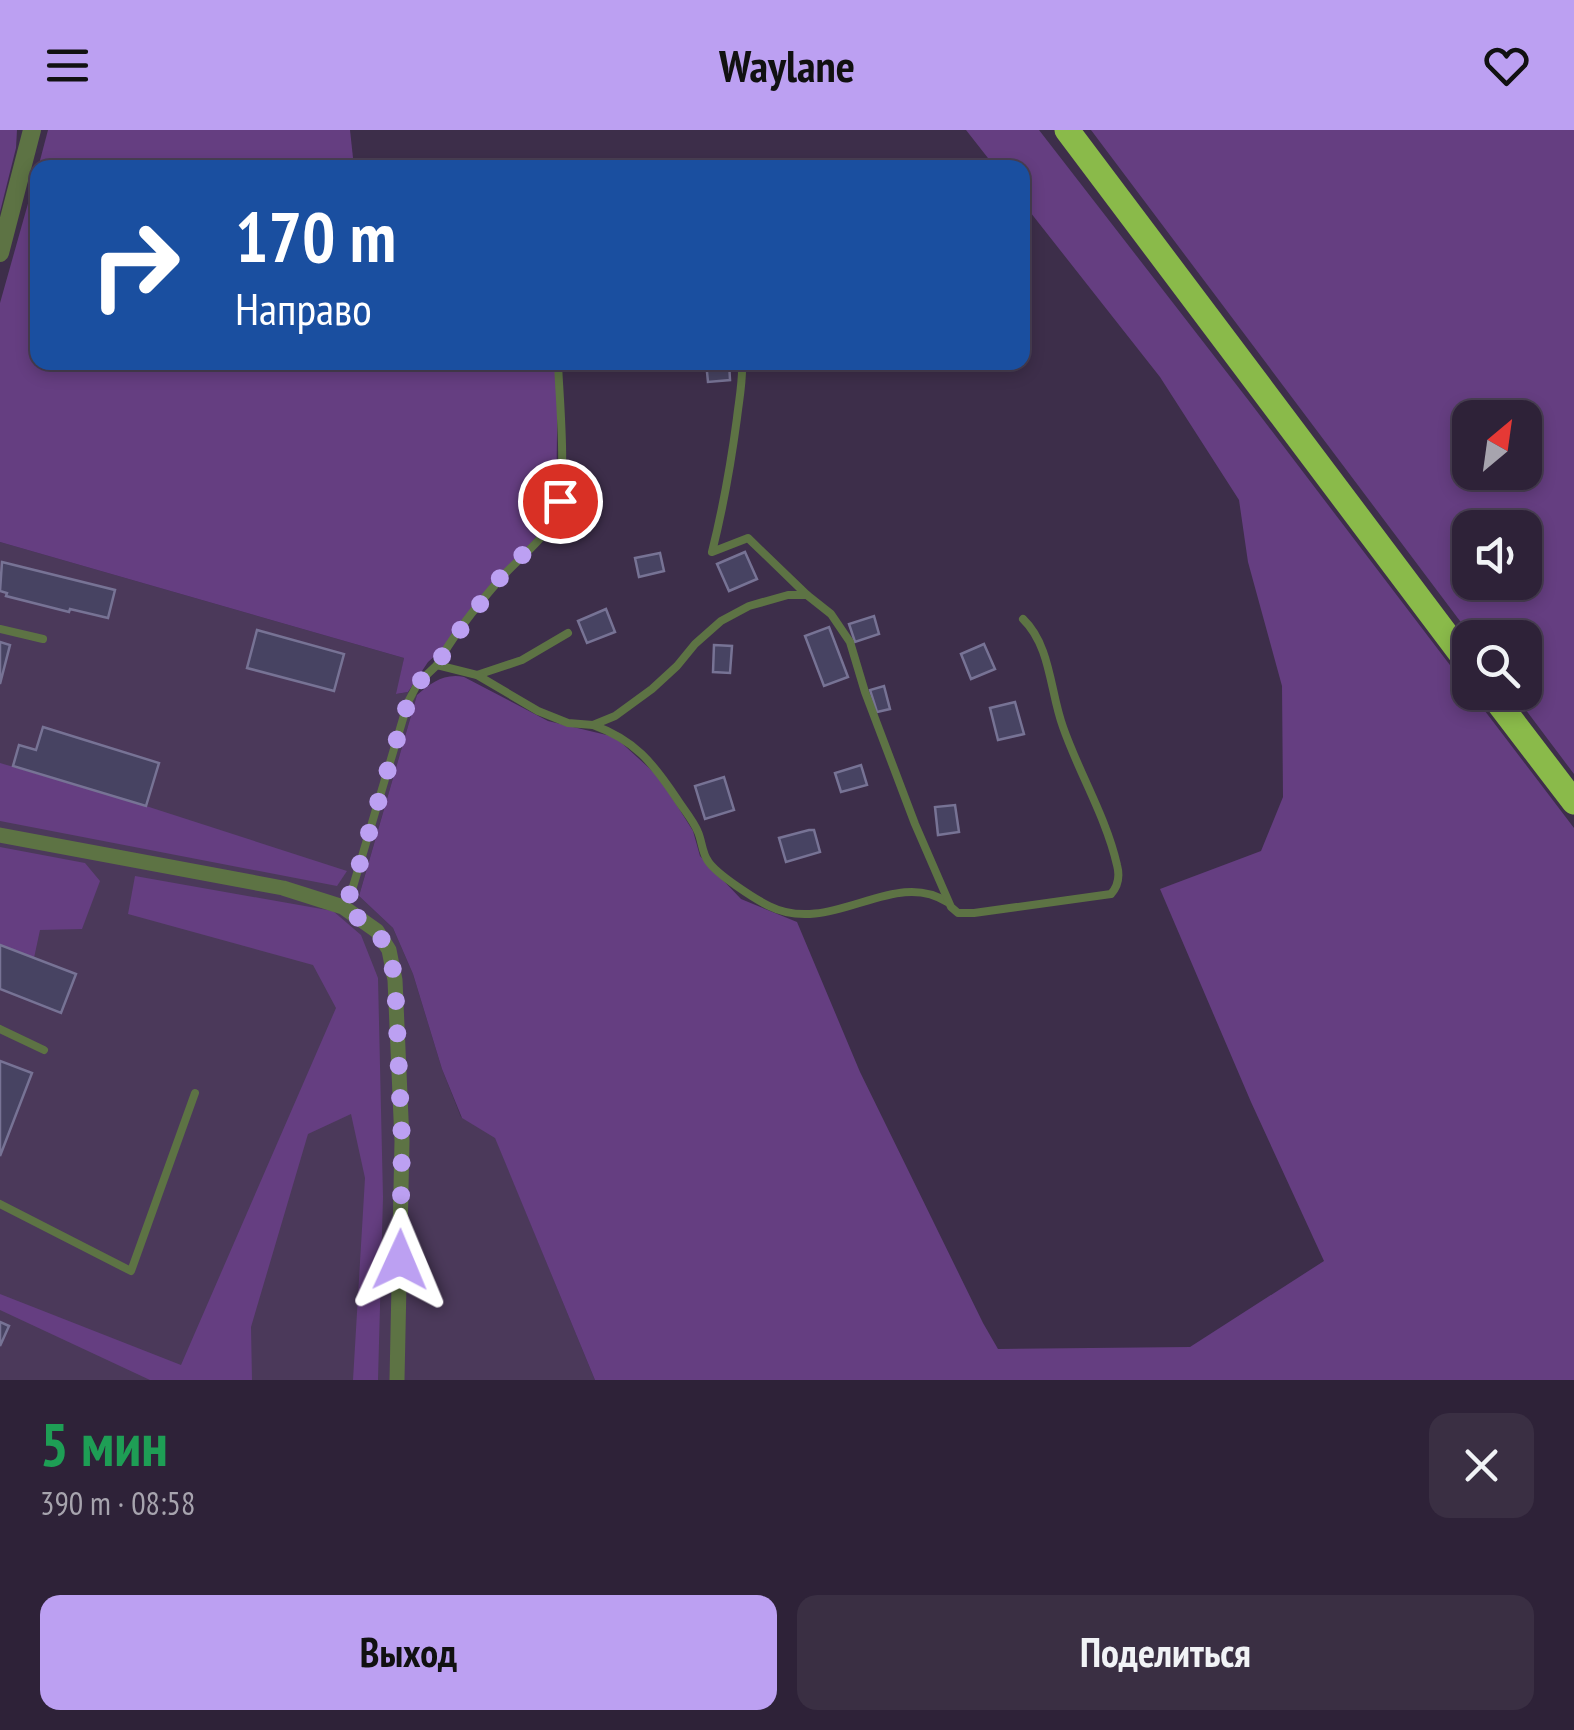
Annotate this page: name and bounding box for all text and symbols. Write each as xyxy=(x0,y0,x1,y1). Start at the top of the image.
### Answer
text: Waylane xyxy=(719,36,855,94)
icon: menu xyxy=(40,38,95,93)
icon: heart xyxy=(1479,38,1534,93)
text: 170 m xyxy=(235,191,396,281)
icon: right xyxy=(70,200,200,330)
text: Направо xyxy=(235,279,372,337)
north arrow xyxy=(1452,400,1542,490)
map controls xyxy=(1452,400,1542,710)
pin xyxy=(518,459,603,544)
icon: arrive xyxy=(533,474,588,529)
button: sound xyxy=(1452,510,1542,600)
button: search xyxy=(1452,620,1542,710)
position arrow xyxy=(348,1208,452,1312)
text: 5 мин xyxy=(40,1405,168,1483)
button: close xyxy=(1429,1413,1534,1518)
text: 390 m · 08:58 xyxy=(40,1482,195,1524)
button: Выход xyxy=(40,1595,777,1710)
button: Поделиться xyxy=(797,1595,1534,1710)

